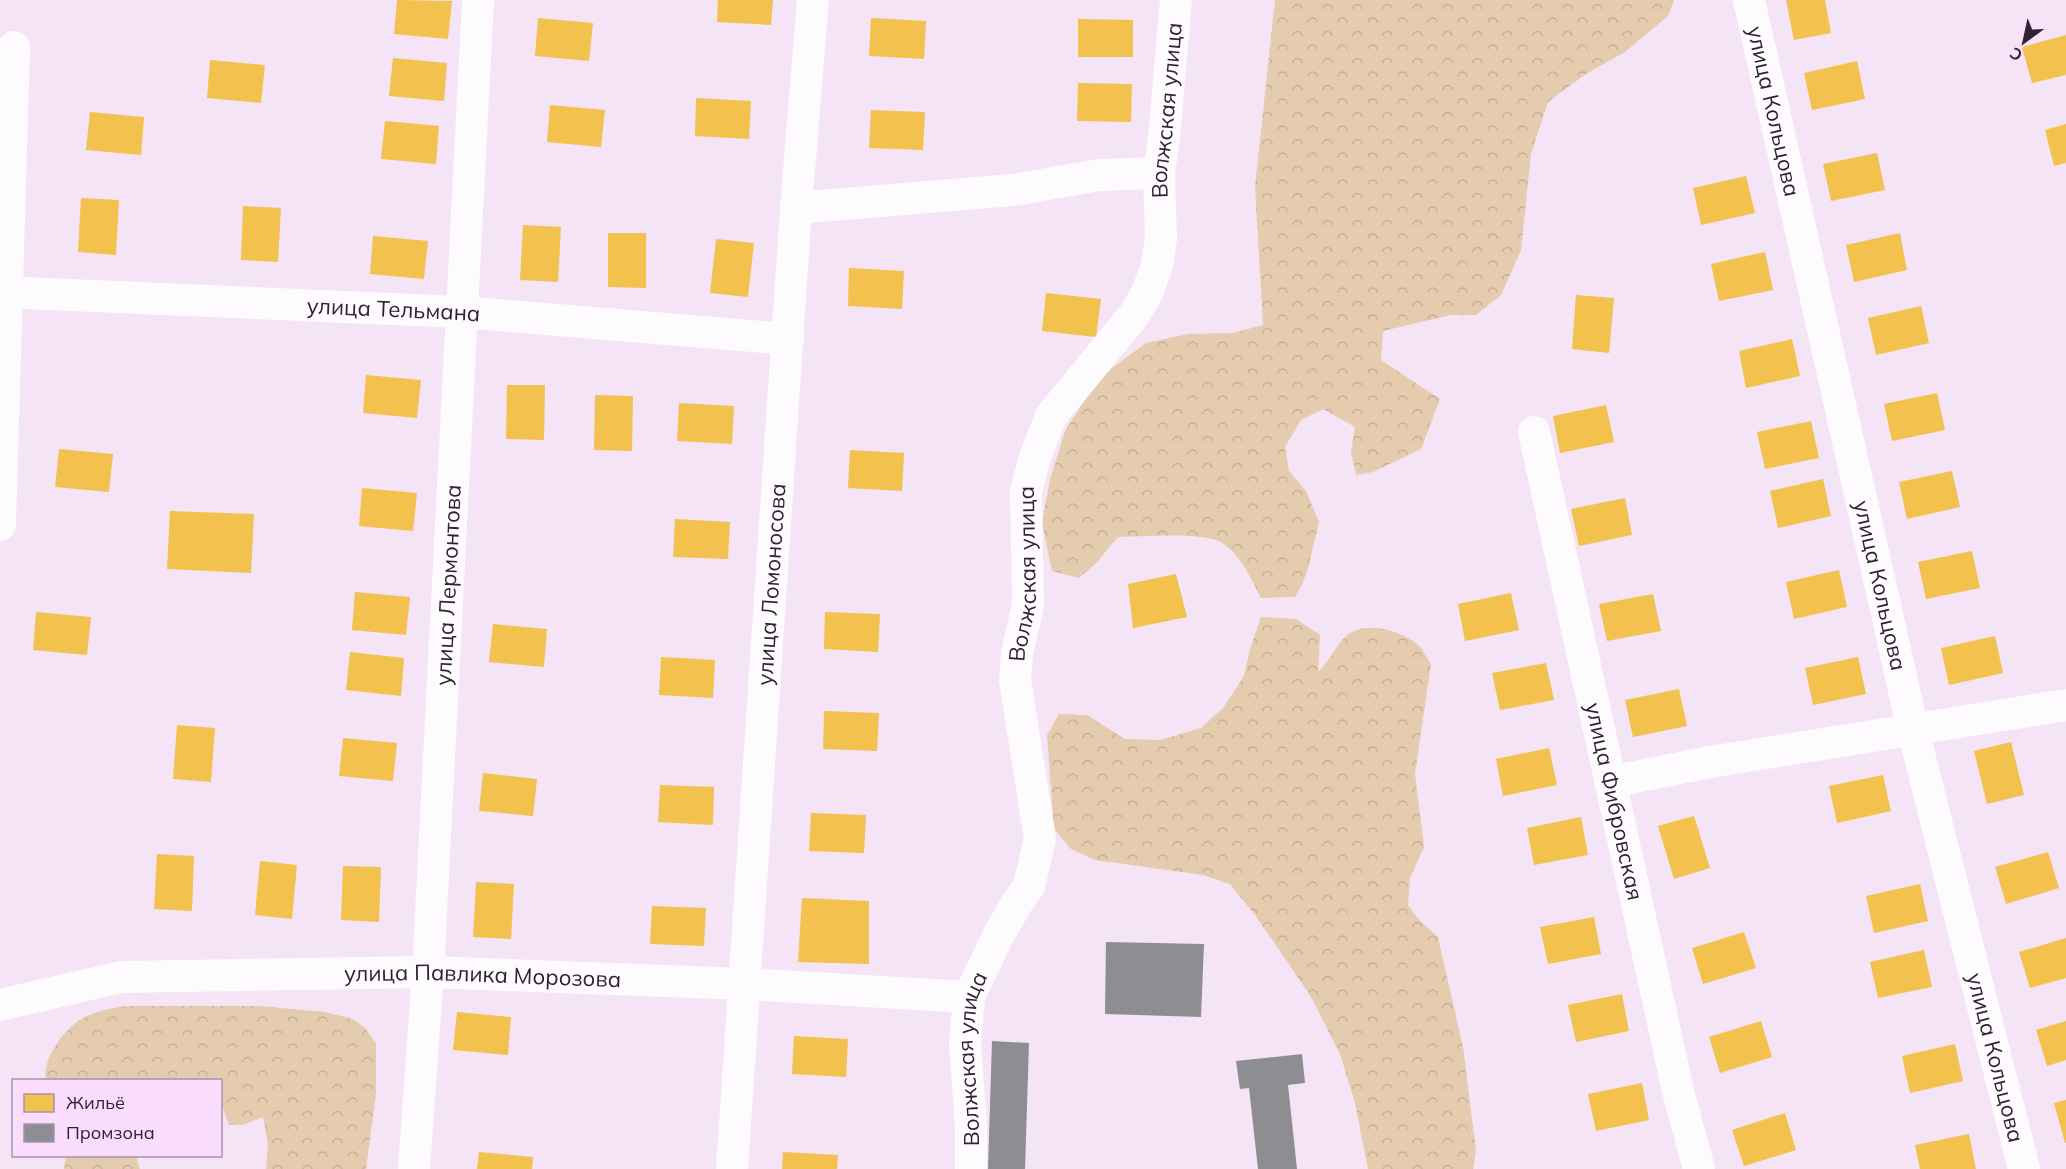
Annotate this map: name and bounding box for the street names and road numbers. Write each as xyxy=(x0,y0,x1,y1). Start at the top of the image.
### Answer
street label: Волжская улица xyxy=(1145,21,1188,199)
street label: улица Кольцова xyxy=(1741,23,1807,199)
street label: улица Тельмана xyxy=(306,291,481,328)
street label: улица Ломоносова xyxy=(750,482,792,686)
street label: улица Лермонтова xyxy=(429,484,467,686)
street label: Волжская улица xyxy=(1002,486,1042,662)
street label: улица Кольцова xyxy=(1848,498,1913,673)
street label: улица Фибровская xyxy=(1579,700,1650,903)
street label: улица Павлика Морозова xyxy=(344,958,622,993)
street label: Волжская улица xyxy=(951,967,993,1146)
street label: улица Кольцова xyxy=(1961,970,2031,1145)

